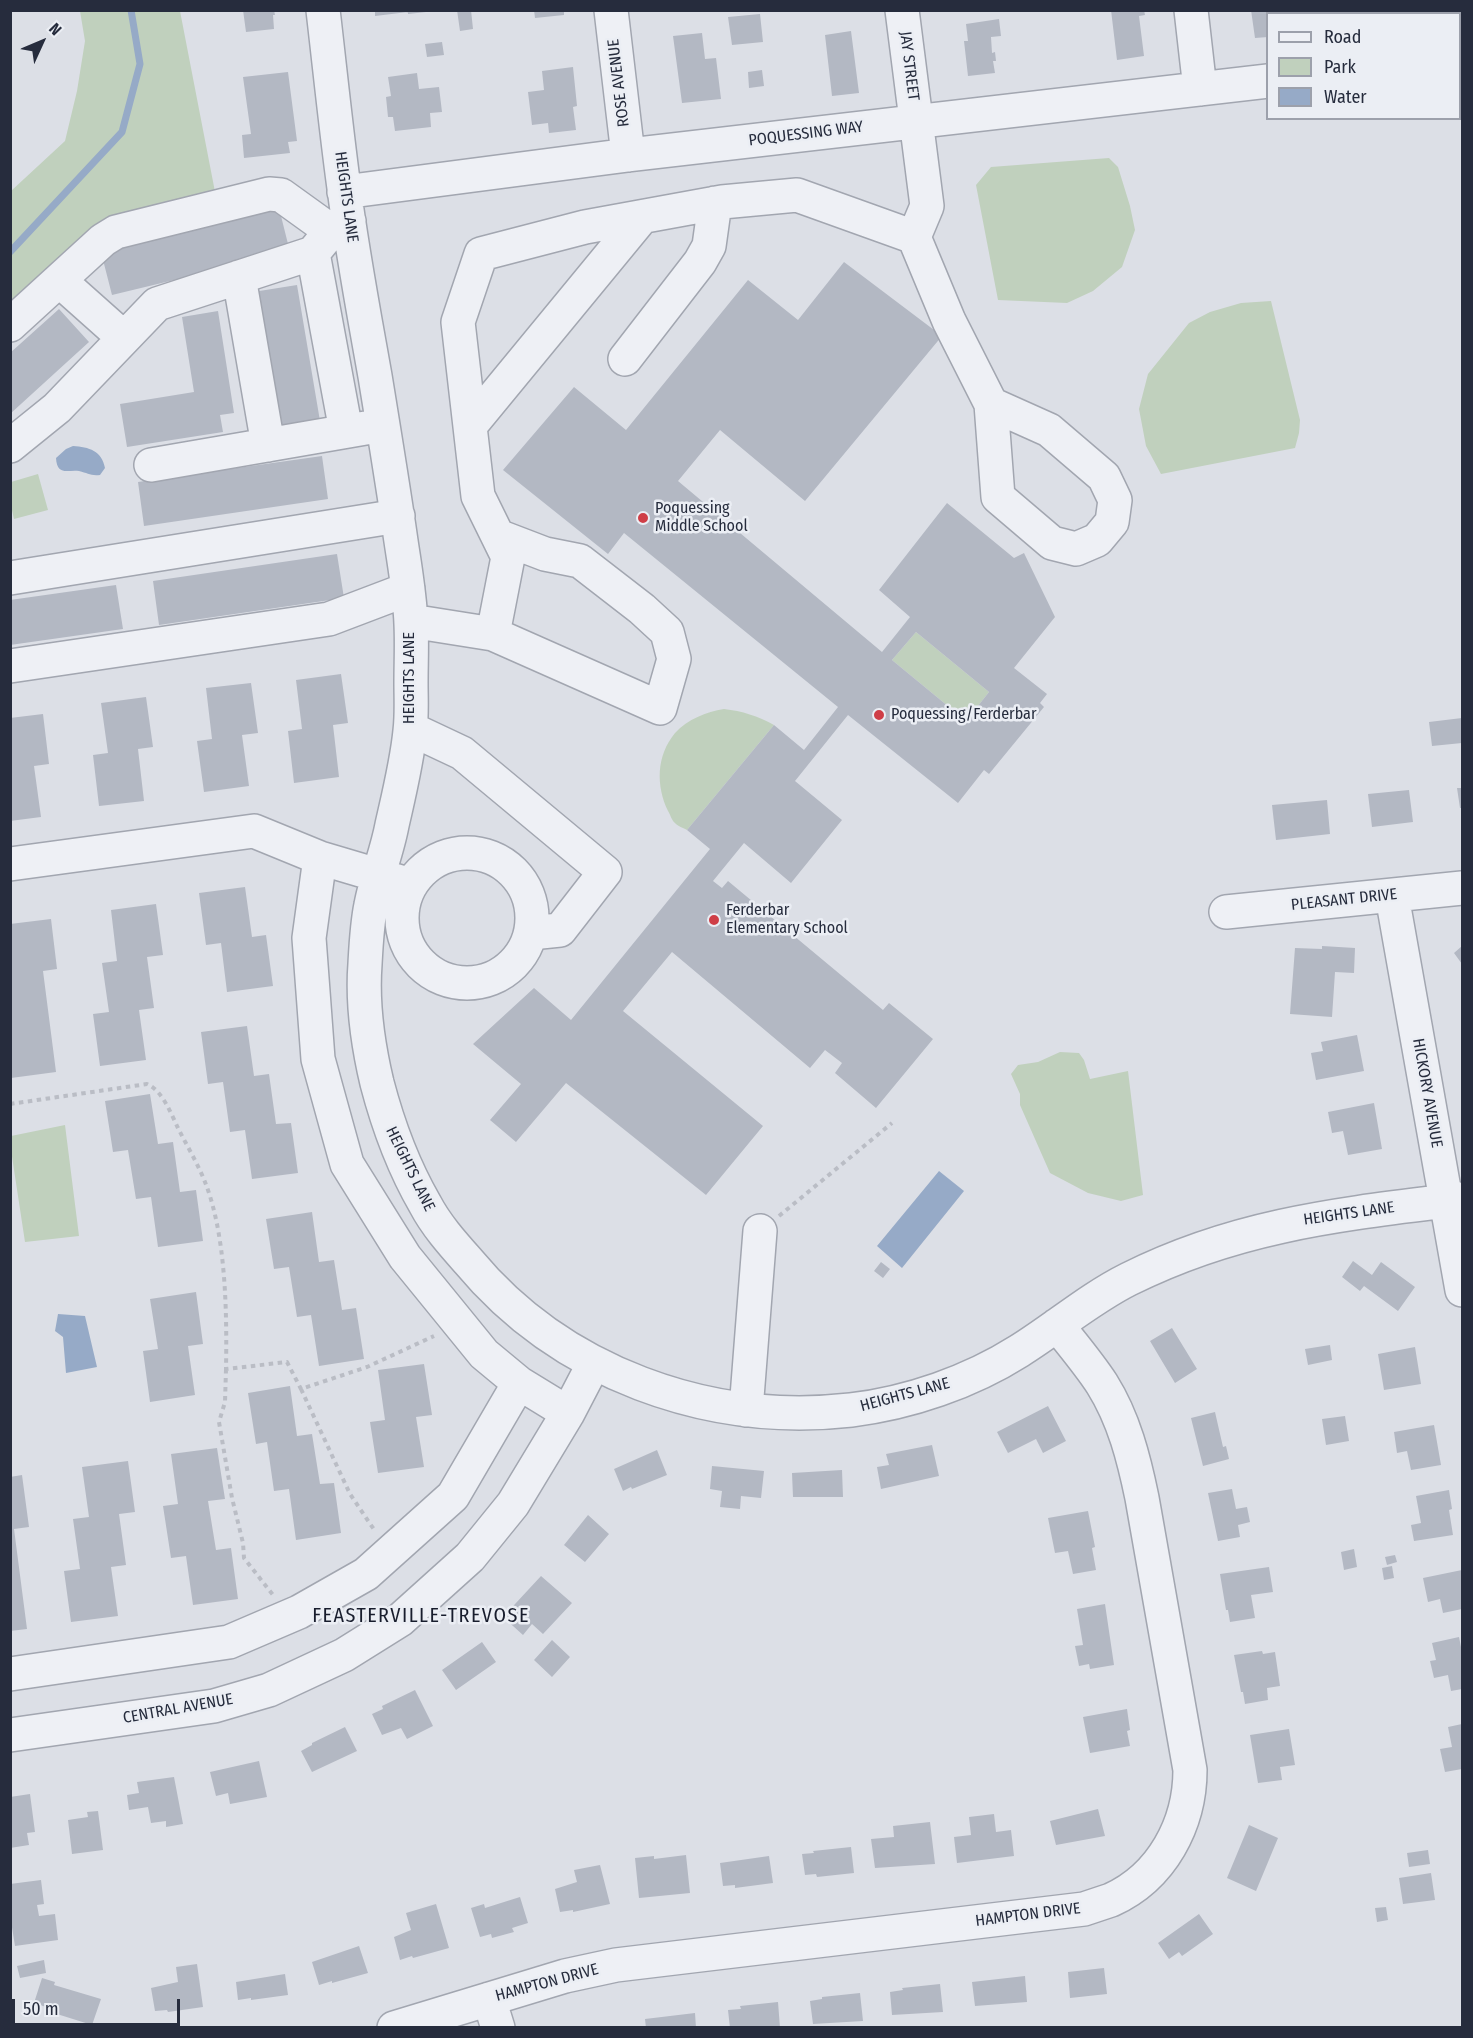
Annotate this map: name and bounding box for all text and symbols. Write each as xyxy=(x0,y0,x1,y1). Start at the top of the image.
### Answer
north arrow xyxy=(12,12,72,72)
legend xyxy=(1266,12,1461,120)
text: N xyxy=(45,19,65,39)
text: Road xyxy=(1324,26,1361,48)
street label: JAY STREET xyxy=(895,30,923,102)
street label: ROSE AVENUE xyxy=(604,38,634,128)
text: Park xyxy=(1324,56,1356,78)
text: Water xyxy=(1324,86,1367,108)
street label: POQUESSING WAY xyxy=(748,117,864,151)
street label: HEIGHTS LANE xyxy=(330,150,362,244)
place label: Poquessing Middle School xyxy=(655,499,748,537)
marker: Poquessing Middle School xyxy=(636,511,650,525)
street label: HEIGHTS LANE xyxy=(400,632,420,724)
place label: Poquessing/Ferderbar xyxy=(891,705,1036,725)
marker: Poquessing/Ferderbar xyxy=(872,708,886,722)
street label: PLEASANT DRIVE xyxy=(1290,885,1398,915)
place label: Ferderbar Elementary School xyxy=(726,901,848,939)
marker: Ferderbar Elementary School xyxy=(707,913,721,927)
street label: HICKORY AVENUE xyxy=(1408,1037,1446,1149)
street label: HEIGHTS LANE xyxy=(381,1124,439,1214)
street label: HEIGHTS LANE xyxy=(1302,1198,1396,1230)
street label: HEIGHTS LANE xyxy=(858,1374,952,1416)
district label: FEASTERVILLE-TREVOSE xyxy=(312,1604,530,1628)
street label: CENTRAL AVENUE xyxy=(122,1690,234,1728)
street label: HAMPTON DRIVE xyxy=(974,1899,1082,1931)
street label: HAMPTON DRIVE xyxy=(493,1960,601,2006)
scale bar xyxy=(15,1987,183,2025)
text: 50 m xyxy=(23,1998,59,2020)

